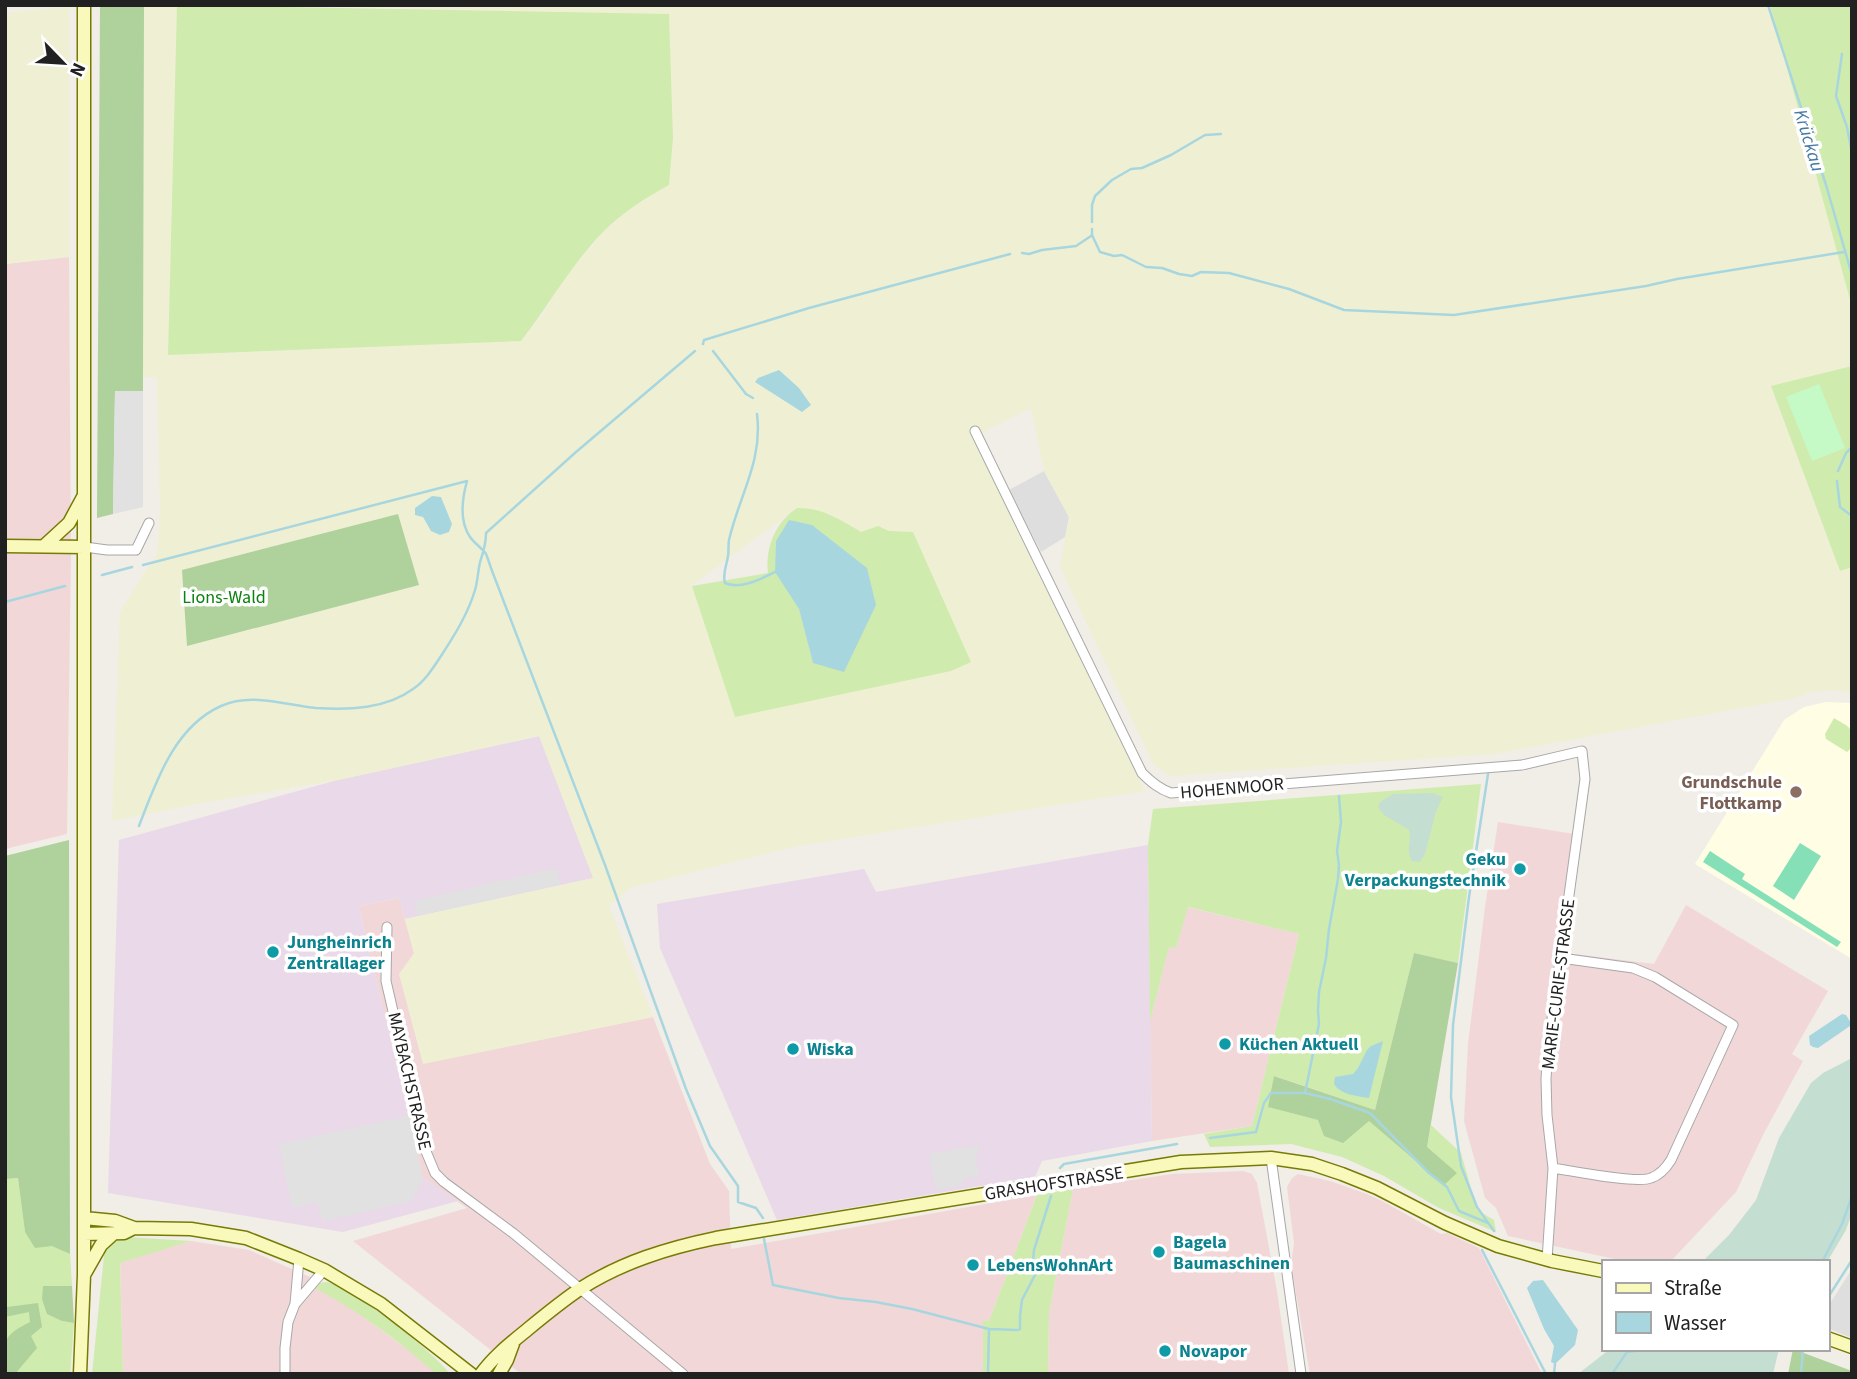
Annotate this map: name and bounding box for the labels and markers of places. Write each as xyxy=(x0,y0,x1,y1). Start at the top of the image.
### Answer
place label: Grundschule Flottkamp xyxy=(1681,770,1782,816)
marker: Grundschule Flottkamp xyxy=(1788,784,1804,800)
place label: Geku Verpackungstechnik xyxy=(1344,847,1506,893)
marker: Geku Verpackungstechnik xyxy=(1512,861,1528,877)
place label: Jungheinrich Zentrallager xyxy=(287,930,392,976)
marker: Jungheinrich Zentrallager xyxy=(265,944,281,960)
place label: Küchen Aktuell xyxy=(1239,1032,1358,1057)
marker: Küchen Aktuell xyxy=(1217,1036,1233,1052)
place label: Wiska xyxy=(807,1037,854,1062)
marker: Wiska xyxy=(785,1041,801,1057)
place label: Bagela Baumaschinen xyxy=(1173,1230,1290,1276)
marker: Bagela Baumaschinen xyxy=(1151,1244,1167,1260)
place label: LebensWohnArt xyxy=(987,1253,1113,1278)
marker: LebensWohnArt xyxy=(965,1257,981,1273)
place label: Novapor xyxy=(1179,1339,1248,1364)
marker: Novapor xyxy=(1157,1343,1173,1359)

